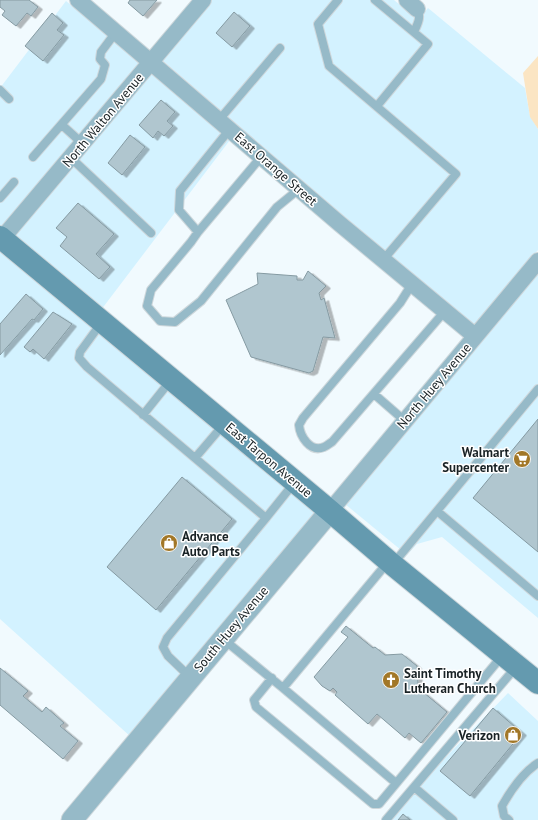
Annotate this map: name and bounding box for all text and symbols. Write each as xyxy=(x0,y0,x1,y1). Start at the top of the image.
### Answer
street label: North Walton Avenue xyxy=(59,69,147,171)
street label: East Orange Street xyxy=(231,129,321,210)
street label: North Huey Avenue xyxy=(393,340,475,432)
street label: East Tarpon Avenue xyxy=(222,419,316,501)
place label: Walmart Supercenter xyxy=(442,444,509,476)
supermarket icon: Walmart Supercenter xyxy=(512,449,532,469)
place label: Advance Auto Parts xyxy=(182,528,241,560)
shop icon: Advance Auto Parts xyxy=(159,533,179,553)
street label: South Huey Avenue xyxy=(190,582,272,676)
place label: Saint Timothy Lutheran Church xyxy=(404,665,496,697)
church icon: Saint Timothy Lutheran Church xyxy=(381,670,401,690)
shop icon: Verizon xyxy=(503,725,523,745)
place label: Verizon xyxy=(458,727,500,744)

